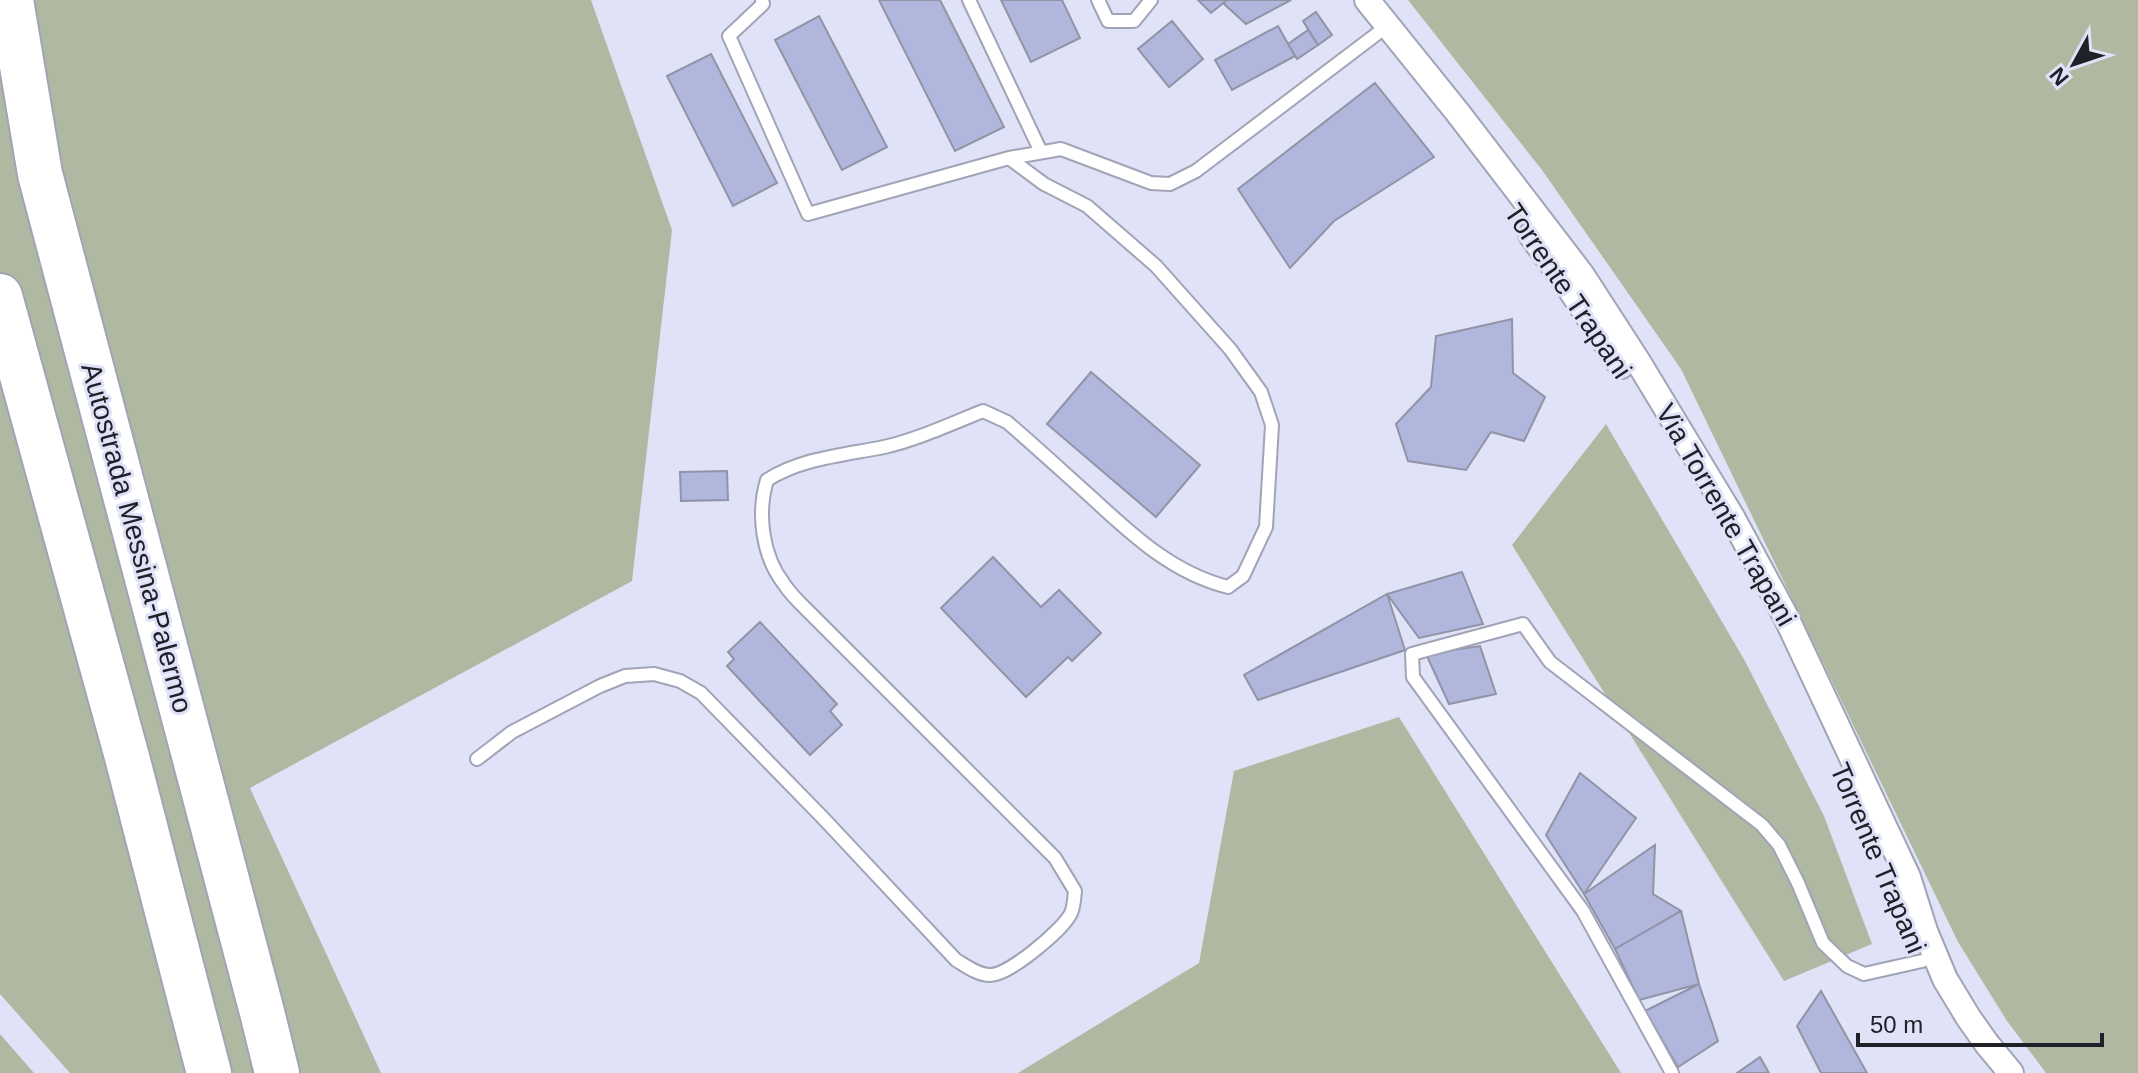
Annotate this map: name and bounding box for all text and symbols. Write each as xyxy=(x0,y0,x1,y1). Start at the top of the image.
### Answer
north arrow xyxy=(2034,24,2114,104)
text: N xyxy=(2044,62,2074,91)
street label: Torrente Trapani xyxy=(1498,198,1638,384)
street label: Autostrada Messina-Palermo xyxy=(75,360,199,716)
street label: Via Torrente Trapani xyxy=(1650,399,1802,631)
street label: Torrente Trapani xyxy=(1824,758,1932,958)
scale bar xyxy=(1858,997,2102,1047)
text: 50 m xyxy=(1870,1011,1923,1038)

